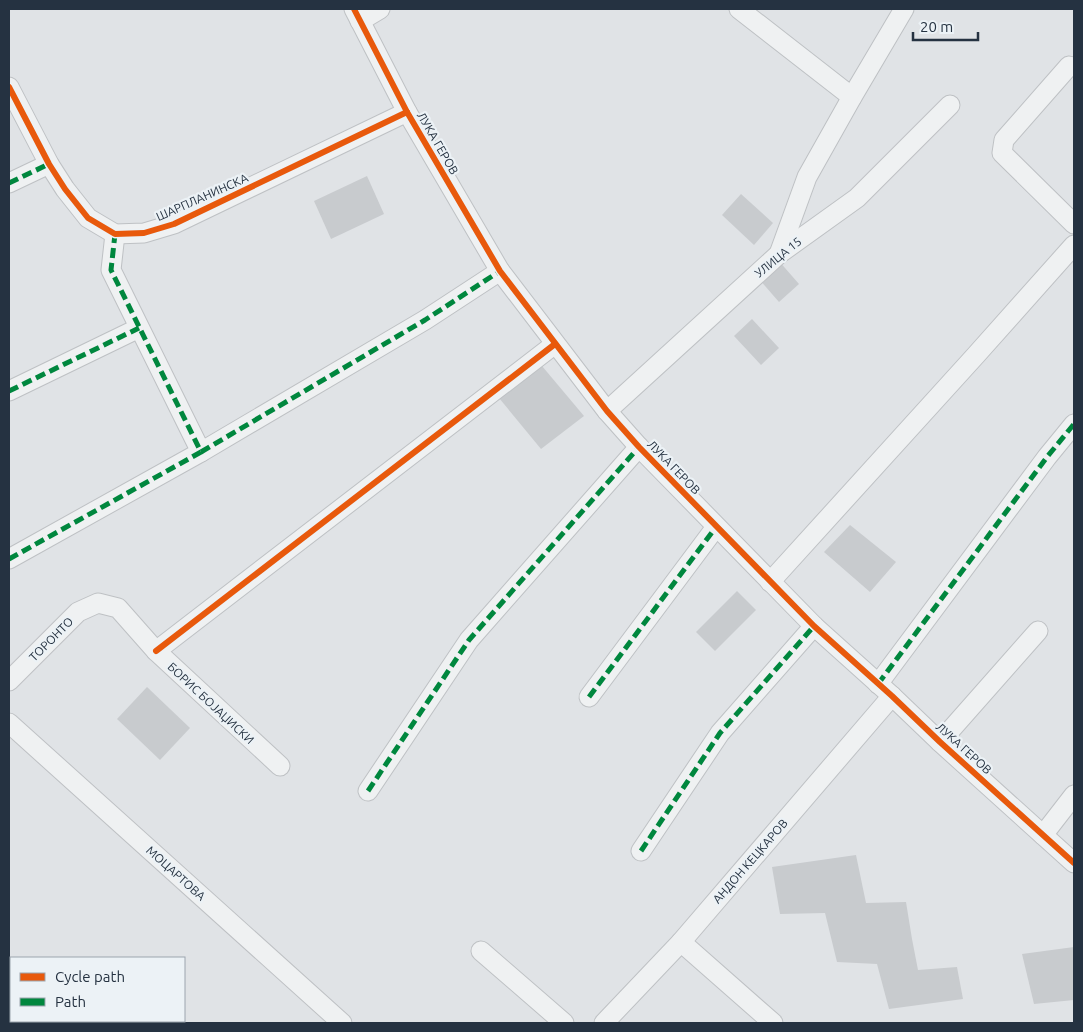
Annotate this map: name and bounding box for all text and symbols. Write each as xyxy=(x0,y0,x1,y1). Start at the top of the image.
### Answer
scale bar xyxy=(913,10,978,42)
text: 20 m xyxy=(920,18,953,35)
street label: ЛУКА ГЕРОВ xyxy=(415,109,461,177)
street label: ШАРПЛАНИНСКА xyxy=(154,171,250,223)
street label: УЛИЦА 15 xyxy=(752,234,804,280)
street label: ЛУКА ГЕРОВ xyxy=(645,437,703,497)
street label: ТОРОНТО xyxy=(26,614,76,664)
street label: БОРИС БОЈАЏИСКИ xyxy=(165,660,257,746)
street label: ЛУКА ГЕРОВ xyxy=(934,720,994,776)
street label: АНДОН КЕЦКАРОВ xyxy=(710,816,790,906)
street label: МОЦАРТОВА xyxy=(144,843,208,903)
legend xyxy=(10,957,185,1022)
text: Cycle path xyxy=(55,968,125,985)
text: Path xyxy=(55,993,86,1010)

